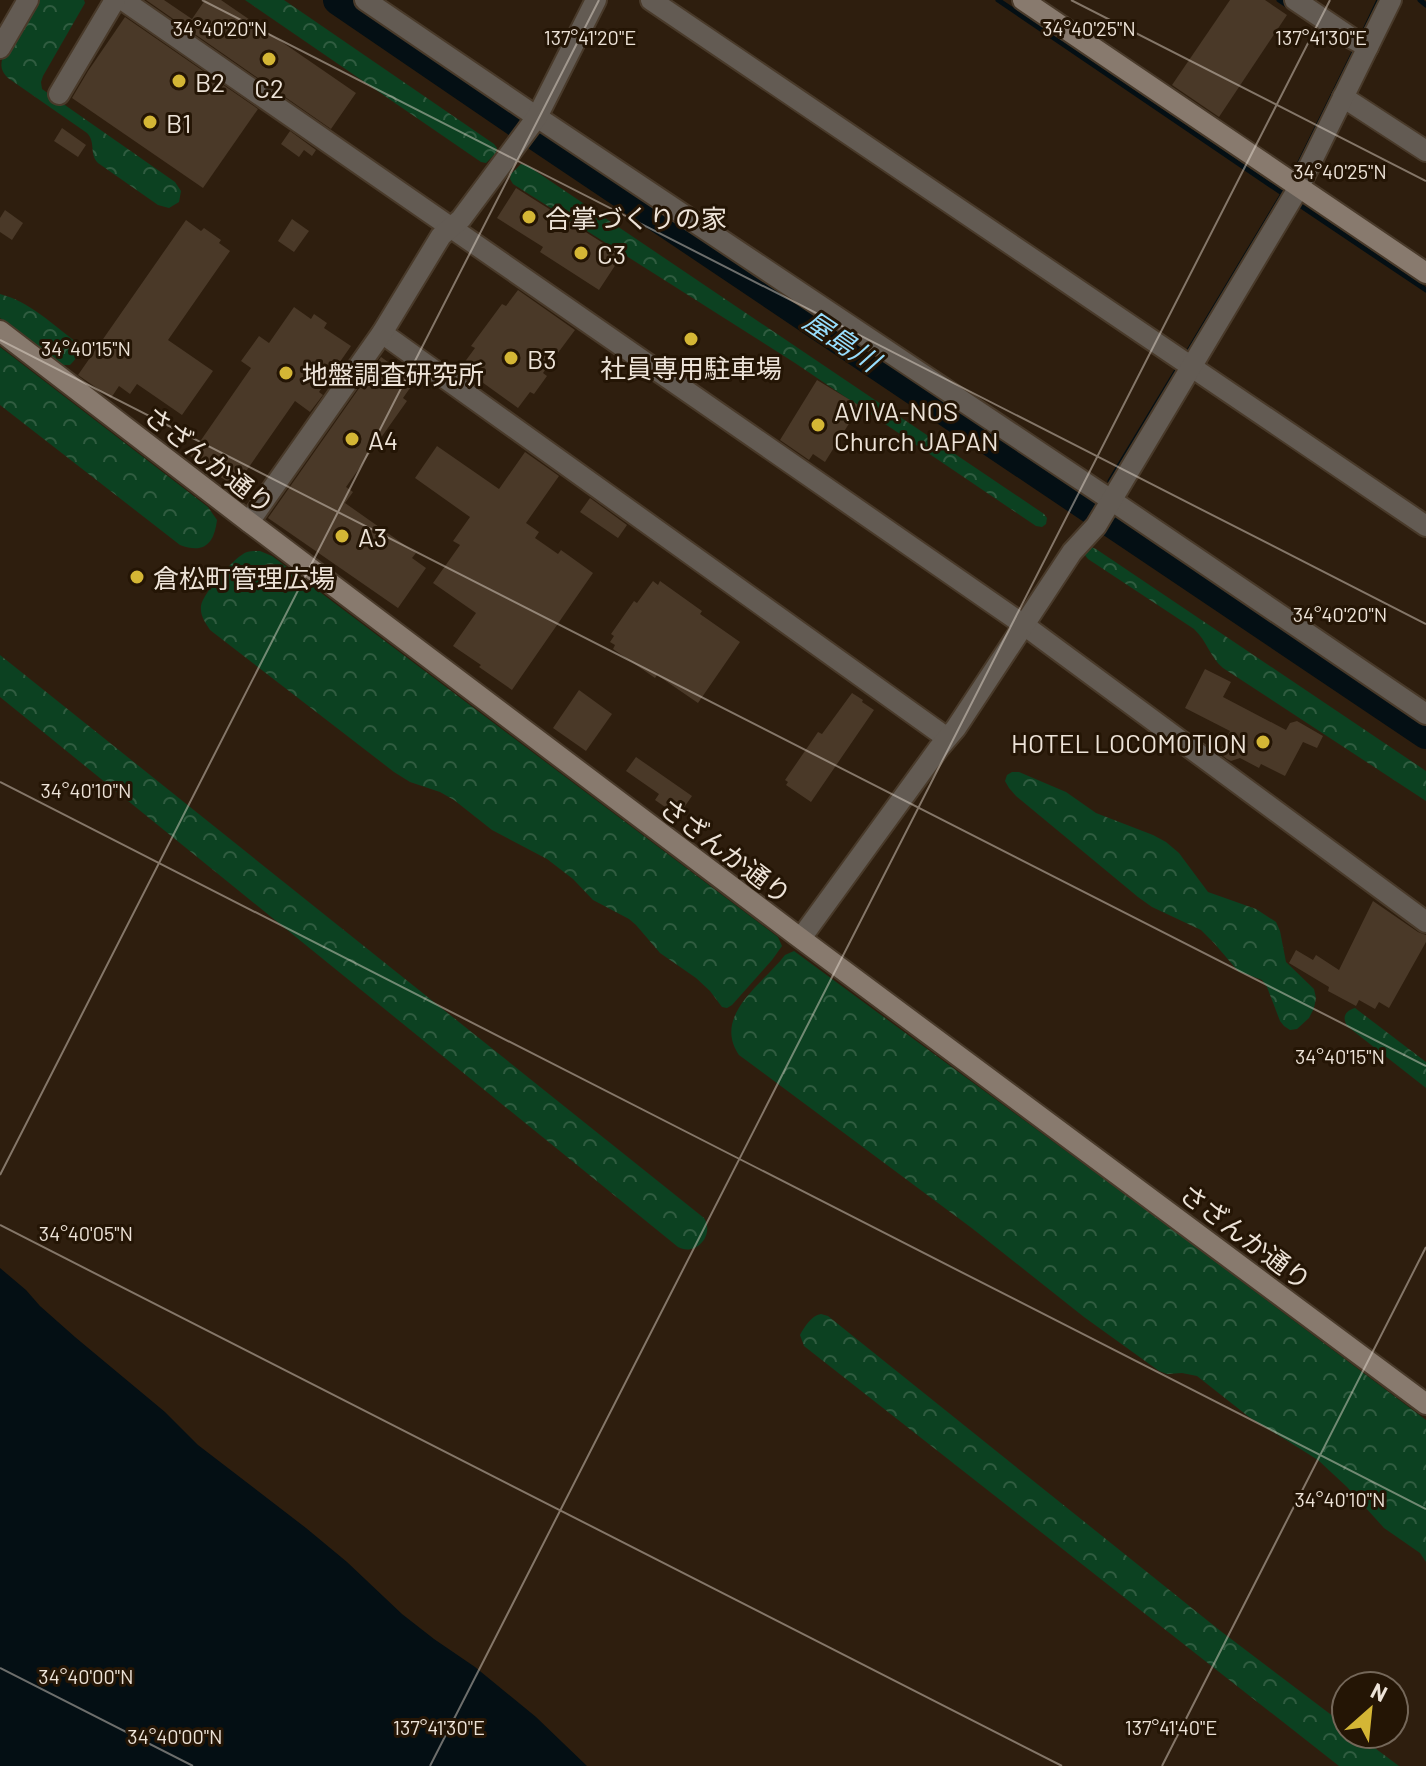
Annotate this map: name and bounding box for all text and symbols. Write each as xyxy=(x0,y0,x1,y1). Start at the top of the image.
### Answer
text: 34°40'20"N xyxy=(173,16,267,40)
text: 34°40'25"N xyxy=(1042,16,1136,40)
text: 137°41'20"E xyxy=(544,25,636,49)
text: 137°41'30"E xyxy=(1275,25,1367,49)
marker: C2 xyxy=(260,50,278,68)
place label: B2 xyxy=(195,66,225,97)
marker: B2 xyxy=(170,72,188,90)
place label: C2 xyxy=(254,72,284,103)
place label: B1 xyxy=(166,107,191,138)
marker: B1 xyxy=(141,113,159,131)
text: 34°40'25"N xyxy=(1293,159,1387,183)
place label: 合掌づくりの家 xyxy=(545,202,727,233)
marker: 合掌づくりの家 xyxy=(520,208,538,226)
place label: C3 xyxy=(597,238,626,269)
marker: C3 xyxy=(572,244,590,262)
water label: 屋島川 xyxy=(798,302,889,379)
marker: 社員専用駐車場 xyxy=(682,330,700,348)
text: 34°40'15"N xyxy=(41,336,131,360)
place label: B3 xyxy=(527,343,557,374)
marker: B3 xyxy=(502,349,520,367)
place label: 社員専用駐車場 xyxy=(600,352,782,383)
place label: 地盤調査研究所 xyxy=(302,358,484,389)
marker: 地盤調査研究所 xyxy=(277,364,295,382)
place label: AVIVA-NOS Church JAPAN xyxy=(834,395,999,456)
street label: さざんか通り xyxy=(139,399,281,519)
marker: AVIVA-NOS Church JAPAN xyxy=(809,416,827,434)
place label: A4 xyxy=(368,424,398,455)
marker: A4 xyxy=(343,430,361,448)
place label: A3 xyxy=(358,521,387,552)
marker: A3 xyxy=(333,527,351,545)
place label: 倉松町管理広場 xyxy=(153,562,335,593)
marker: 倉松町管理広場 xyxy=(128,568,146,586)
text: 34°40'20"N xyxy=(1293,602,1387,626)
place label: HOTEL LOCOMOTION xyxy=(1011,727,1247,758)
marker: HOTEL LOCOMOTION xyxy=(1254,733,1272,751)
text: 34°40'10"N xyxy=(41,778,131,802)
street label: さざんか通り xyxy=(654,791,798,909)
text: 34°40'15"N xyxy=(1295,1044,1385,1068)
street label: さざんか通り xyxy=(1174,1177,1318,1295)
text: 34°40'05"N xyxy=(39,1221,133,1245)
text: 34°40'10"N xyxy=(1295,1487,1385,1511)
text: 34°40'00"N xyxy=(38,1664,134,1688)
north arrow xyxy=(1330,1670,1410,1750)
text: N xyxy=(1367,1676,1392,1706)
text: 137°41'30"E xyxy=(393,1715,485,1739)
text: 137°41'40"E xyxy=(1125,1715,1217,1739)
text: 34°40'00"N xyxy=(127,1724,223,1748)

